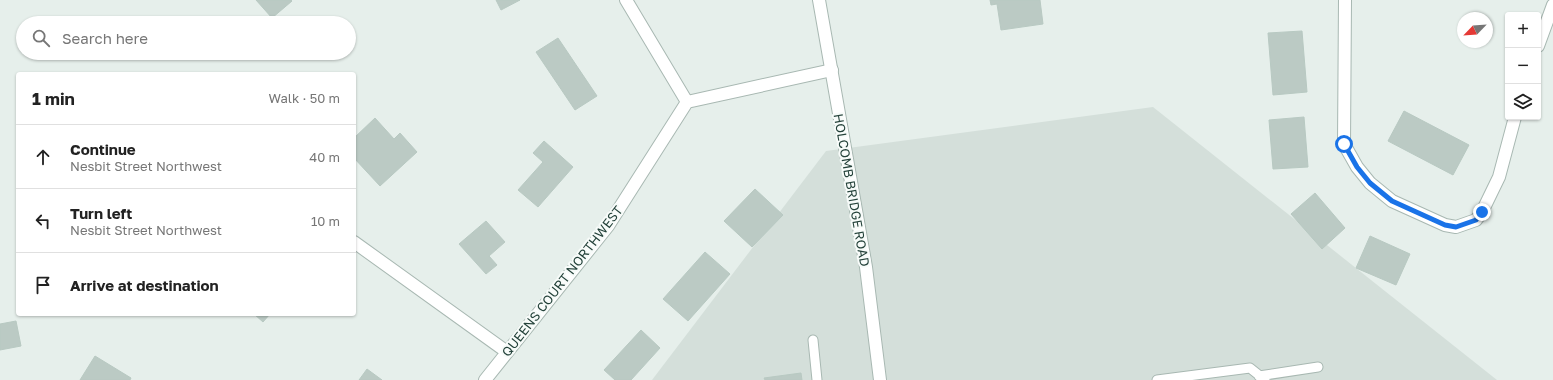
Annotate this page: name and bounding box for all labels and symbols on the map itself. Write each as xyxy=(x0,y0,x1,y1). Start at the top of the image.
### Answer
north arrow xyxy=(1457,12,1493,48)
street label: HOLCOMB BRIDGE ROAD xyxy=(831,112,873,268)
route start xyxy=(1335,135,1353,153)
street label: QUEENS COURT NORTHWEST xyxy=(498,202,626,360)
route end xyxy=(1473,203,1491,221)

